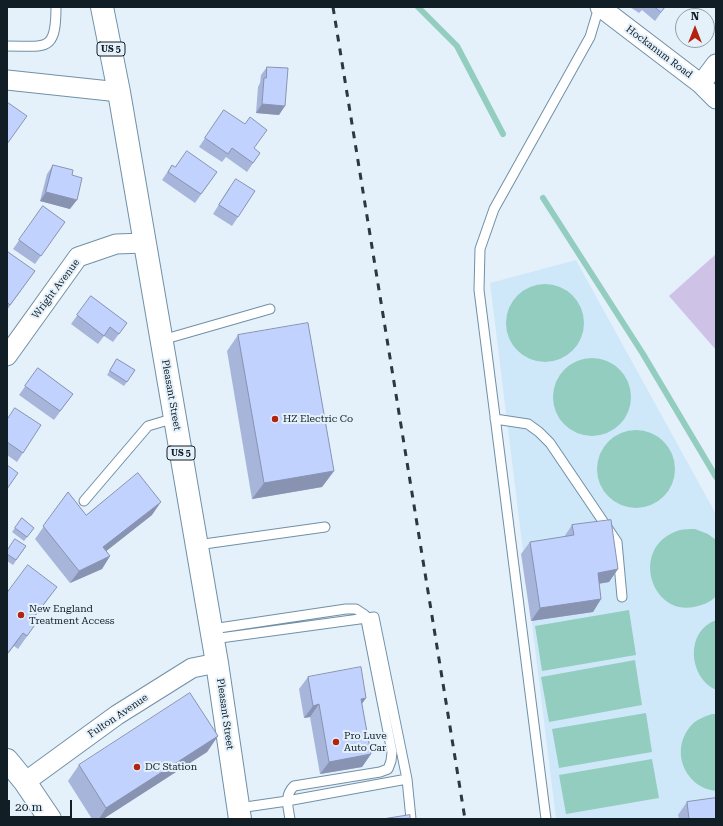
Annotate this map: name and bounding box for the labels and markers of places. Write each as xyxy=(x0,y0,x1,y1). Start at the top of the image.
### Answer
place label: HZ Electric Co xyxy=(283,413,353,425)
marker: HZ Electric Co xyxy=(270,414,280,424)
place label: New England Treatment Access xyxy=(29,603,115,626)
marker: New England Treatment Access xyxy=(16,610,26,620)
place label: Pro Luve Auto Car xyxy=(344,730,387,754)
marker: Pro Luve Auto Car xyxy=(331,737,341,747)
place label: DC Station xyxy=(145,761,197,773)
marker: DC Station xyxy=(132,762,142,772)

